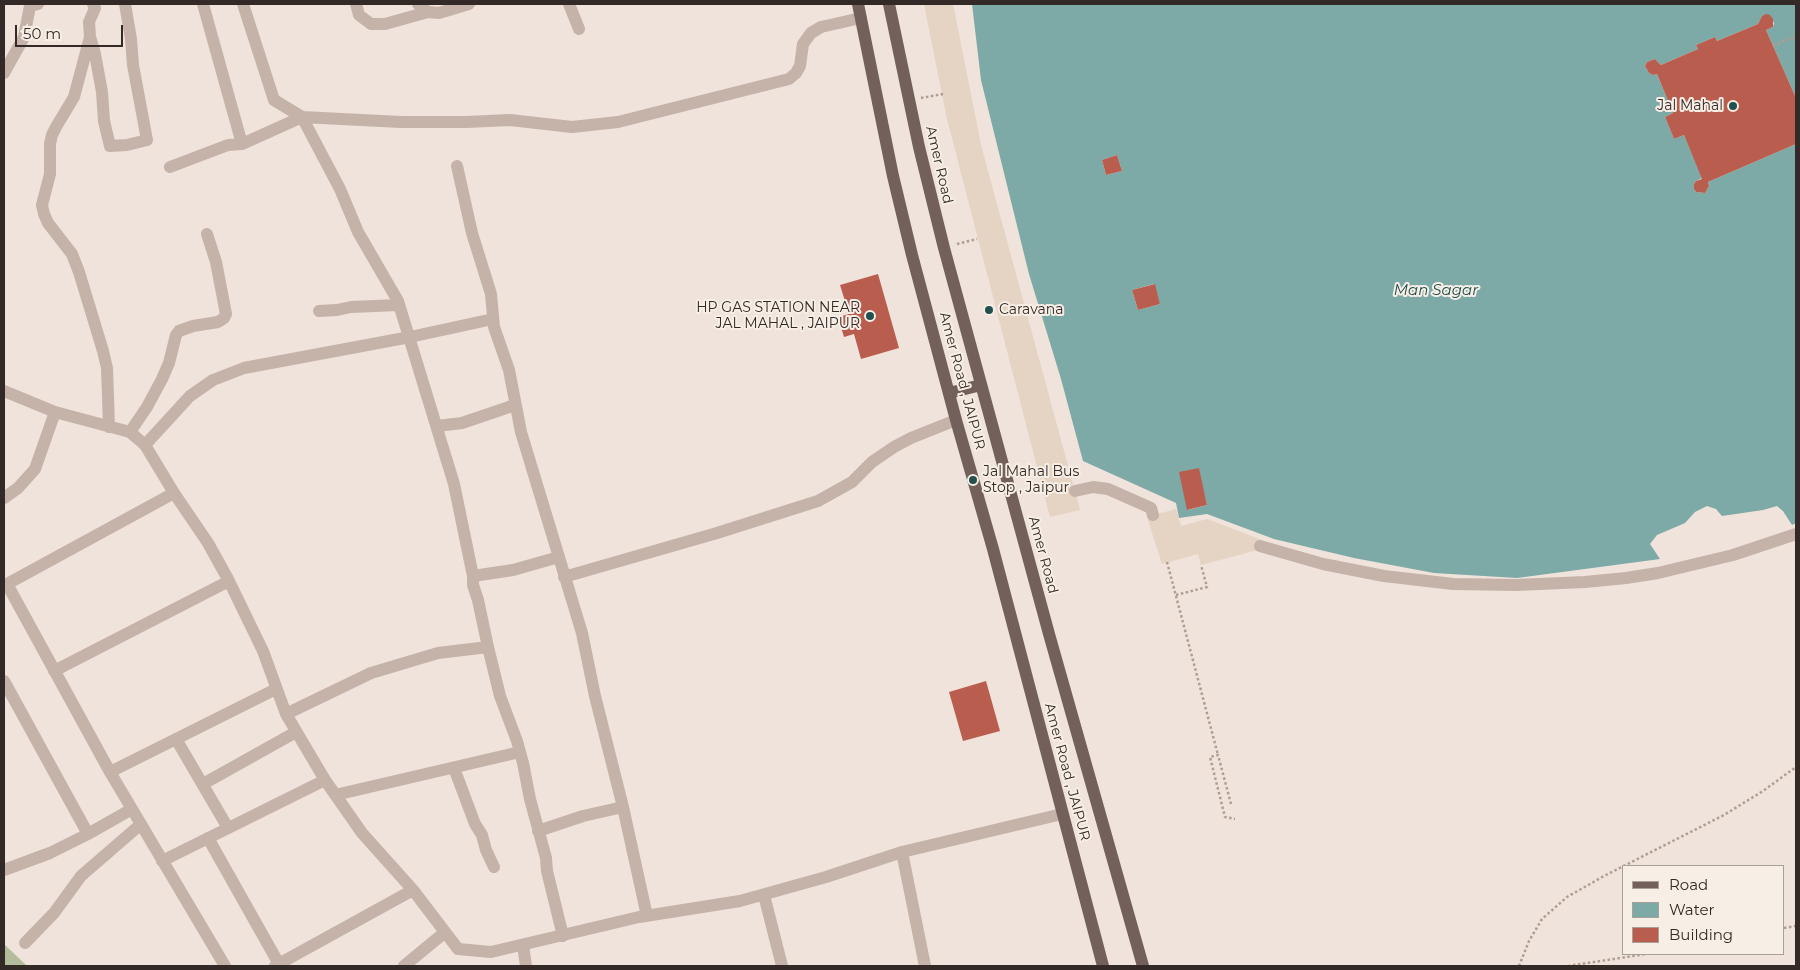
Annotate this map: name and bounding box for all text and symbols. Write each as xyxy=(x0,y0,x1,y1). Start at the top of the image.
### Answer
scale bar xyxy=(18,15,125,47)
text: 50 m xyxy=(23,24,61,43)
place label: Jal Mahal xyxy=(1657,98,1723,114)
marker: Jal Mahal xyxy=(1727,100,1739,112)
street label: Amer Road xyxy=(922,125,956,205)
water label: Man Sagar xyxy=(1394,282,1478,300)
place label: HP GAS STATION NEAR JAL MAHAL , JAIPUR xyxy=(696,300,860,332)
place label: Caravana xyxy=(999,302,1064,318)
marker: Caravana xyxy=(983,304,995,316)
marker: HP GAS STATION NEAR JAL MAHAL , JAIPUR xyxy=(864,310,876,322)
street label: Amer Road , JAIPUR xyxy=(936,310,988,452)
place label: Jal Mahal Bus Stop , Jaipur xyxy=(983,464,1079,497)
marker: Jal Mahal Bus Stop , Jaipur xyxy=(967,474,979,486)
street label: Amer Road xyxy=(1025,515,1061,595)
street label: Amer Road , JAIPUR xyxy=(1041,701,1093,843)
legend xyxy=(1622,865,1785,955)
text: Road xyxy=(1669,875,1708,894)
text: Water xyxy=(1669,900,1715,919)
text: Building xyxy=(1669,925,1733,944)

